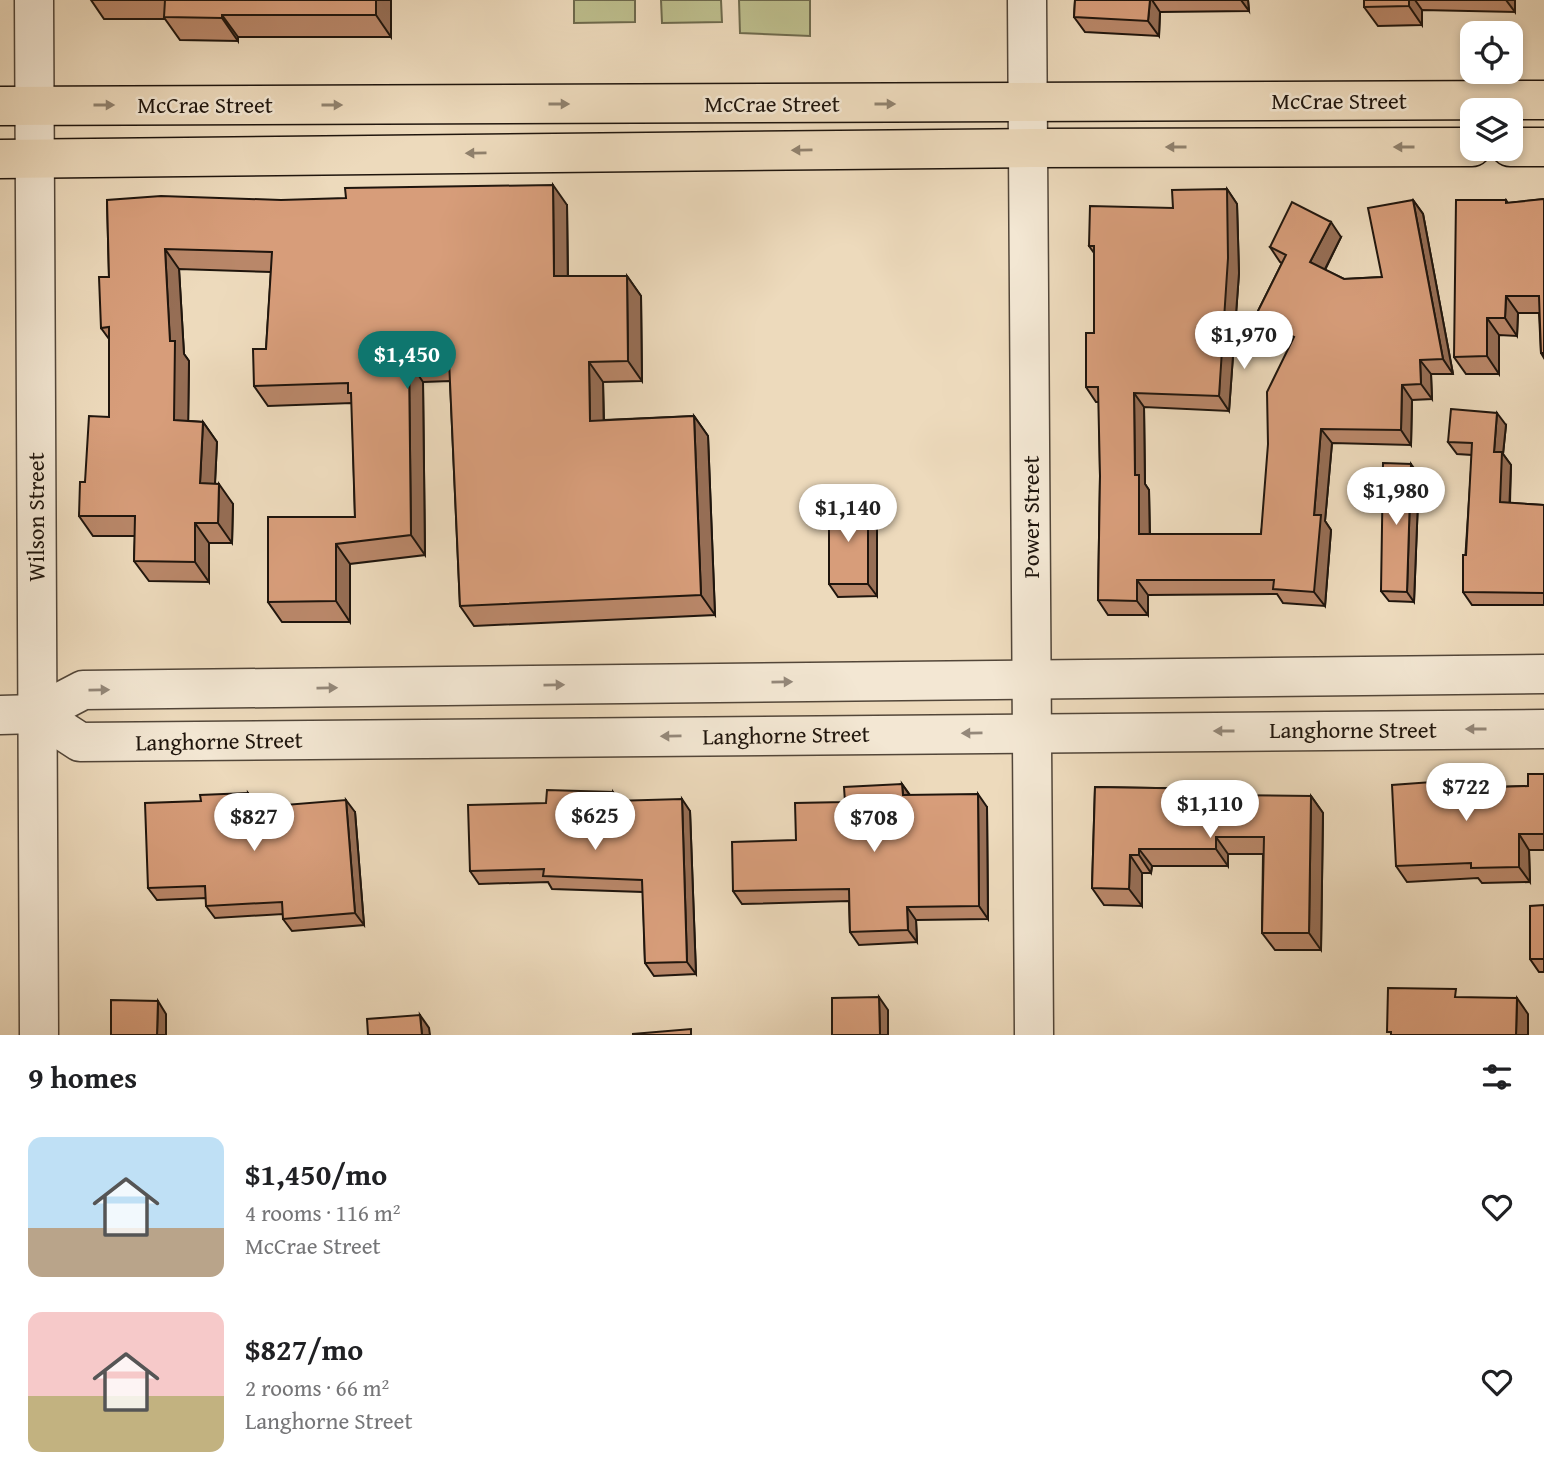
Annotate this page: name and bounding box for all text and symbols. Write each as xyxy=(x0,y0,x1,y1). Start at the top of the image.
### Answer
map controls xyxy=(1460,21,1523,161)
button: locate xyxy=(1460,21,1523,84)
street label: McCrae Street xyxy=(1271,84,1407,117)
street label: McCrae Street xyxy=(704,87,840,120)
street label: McCrae Street xyxy=(137,88,273,121)
one-way arrow xyxy=(548,98,570,110)
one-way arrow xyxy=(874,98,896,110)
button: layers xyxy=(1460,98,1523,161)
one-way arrow xyxy=(93,99,115,111)
one-way arrow xyxy=(321,99,343,111)
one-way arrow xyxy=(1165,141,1187,153)
one-way arrow xyxy=(1392,141,1414,153)
one-way arrow xyxy=(790,144,812,156)
one-way arrow xyxy=(465,148,487,159)
pin: $1,970 xyxy=(1187,312,1301,371)
text: $1,970 xyxy=(1211,317,1277,350)
pin: $1,450 xyxy=(350,332,464,391)
text: $1,450 xyxy=(374,337,440,370)
street label: Wilson Street xyxy=(19,452,52,582)
street label: Power Street xyxy=(1014,455,1047,579)
pin: $1,980 xyxy=(1339,468,1453,527)
text: $1,980 xyxy=(1363,473,1429,506)
pin: $1,140 xyxy=(791,484,905,544)
text: $1,140 xyxy=(815,490,881,523)
one-way arrow xyxy=(771,676,793,688)
one-way arrow xyxy=(544,679,566,691)
one-way arrow xyxy=(316,682,338,693)
one-way arrow xyxy=(89,684,111,696)
street label: Langhorne Street xyxy=(1269,713,1437,746)
street label: Langhorne Street xyxy=(702,717,870,752)
street label: Langhorne Street xyxy=(135,723,303,758)
one-way arrow xyxy=(1465,723,1487,735)
one-way arrow xyxy=(1213,725,1235,737)
one-way arrow xyxy=(961,727,983,739)
one-way arrow xyxy=(660,730,682,742)
pin: $722 xyxy=(1425,764,1507,823)
text: $722 xyxy=(1442,769,1490,802)
pin: $1,110 xyxy=(1153,780,1267,840)
text: $1,110 xyxy=(1177,786,1243,819)
pin: $625 xyxy=(554,792,636,852)
pin: $827 xyxy=(213,794,295,853)
pin: $708 xyxy=(833,794,915,854)
text: $625 xyxy=(571,798,619,831)
text: $827 xyxy=(230,799,278,832)
text: $708 xyxy=(850,800,898,833)
text: 9 homes xyxy=(28,1055,137,1099)
icon: filters xyxy=(1478,1058,1516,1096)
text: $1,450/mo xyxy=(245,1152,387,1196)
icon: home xyxy=(84,1165,168,1249)
icon: heart xyxy=(1478,1188,1516,1226)
text: 4 rooms · 116 m² xyxy=(245,1196,400,1229)
text: McCrae Street xyxy=(245,1229,381,1262)
text: $827/mo xyxy=(245,1327,363,1371)
icon: home xyxy=(84,1340,168,1424)
icon: heart xyxy=(1478,1363,1516,1401)
text: 2 rooms · 66 m² xyxy=(245,1371,389,1404)
text: Langhorne Street xyxy=(245,1404,413,1437)

